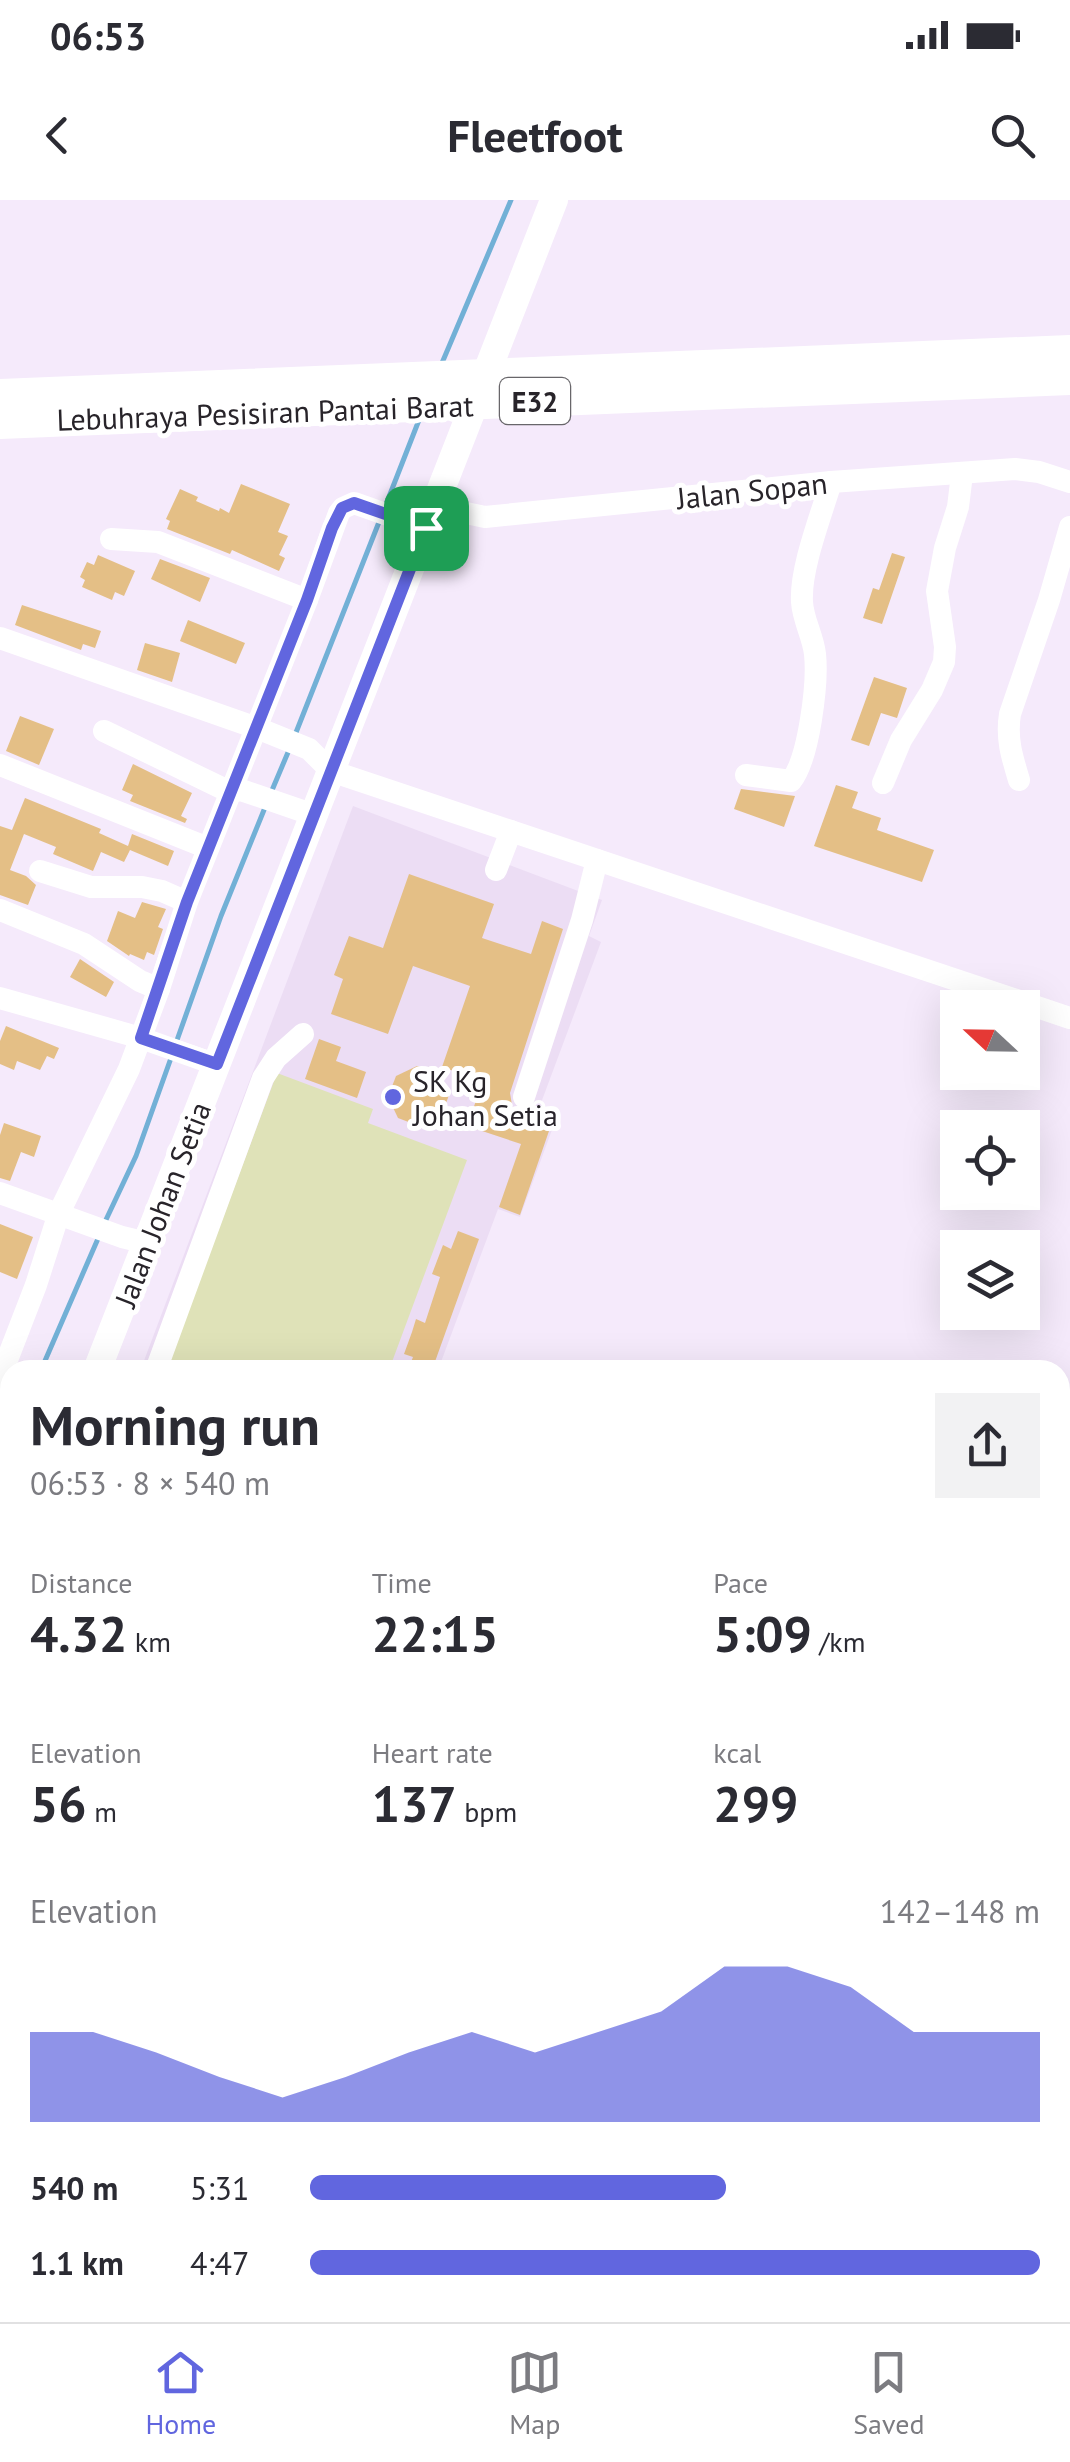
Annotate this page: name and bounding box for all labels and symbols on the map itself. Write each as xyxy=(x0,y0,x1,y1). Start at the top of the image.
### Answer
road number: E32 xyxy=(500,378,570,424)
street label: Lebuhraya Pesisiran Pantai Barat xyxy=(56,385,474,439)
street label: Jalan Sopan xyxy=(673,463,829,518)
pin xyxy=(384,486,469,571)
north arrow xyxy=(940,990,1040,1090)
place label: SK Kg Johan Setia xyxy=(411,1061,558,1134)
marker: SK Kg Johan Setia xyxy=(382,1086,404,1108)
street label: Jalan Johan Setia xyxy=(104,1096,219,1314)

